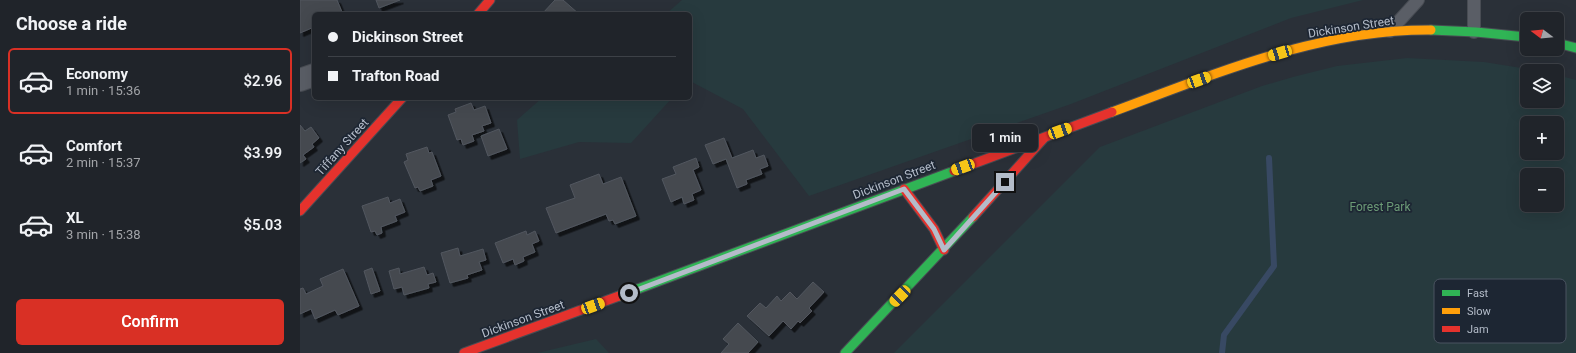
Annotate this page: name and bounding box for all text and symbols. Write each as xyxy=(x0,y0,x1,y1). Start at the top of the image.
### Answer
north arrow xyxy=(1520,12,1564,56)
map controls xyxy=(1520,12,1564,212)
text: Choose a ride xyxy=(16,13,127,34)
street label: Dickinson Street xyxy=(1307,13,1395,41)
text: Dickinson Street xyxy=(352,28,463,46)
car xyxy=(1267,44,1293,62)
icon: car xyxy=(18,63,54,99)
button: layers xyxy=(1520,64,1564,108)
text: Economy xyxy=(66,65,128,83)
text: Trafton Road xyxy=(352,67,439,85)
car xyxy=(1186,70,1212,90)
text: $2.96 xyxy=(243,72,282,90)
text: 1 min · 15:36 xyxy=(66,83,141,98)
street label: Tiffany Street xyxy=(313,116,371,178)
button: + xyxy=(1520,116,1564,160)
car xyxy=(1047,121,1073,141)
callout: 1 min xyxy=(972,124,1038,152)
text: 1 min xyxy=(989,130,1021,145)
icon: car xyxy=(18,135,54,171)
text: Comfort xyxy=(66,137,122,155)
text: $3.99 xyxy=(243,144,282,162)
text: 2 min · 15:37 xyxy=(66,155,141,170)
car xyxy=(950,157,976,177)
street label: Dickinson Street xyxy=(851,158,937,202)
button: − xyxy=(1520,168,1564,212)
route end xyxy=(996,173,1014,191)
park label: Forest Park xyxy=(1350,200,1411,214)
icon: car xyxy=(18,207,54,243)
text: XL xyxy=(66,209,84,227)
text: $5.03 xyxy=(243,216,282,234)
text: 3 min · 15:38 xyxy=(66,227,141,242)
legend xyxy=(1434,279,1566,343)
car xyxy=(887,283,913,309)
route start xyxy=(620,284,638,302)
text: Fast xyxy=(1467,287,1489,300)
car xyxy=(580,296,606,316)
street label: Dickinson Street xyxy=(480,298,566,340)
button: Confirm xyxy=(16,299,284,345)
text: Slow xyxy=(1467,305,1491,318)
text: Jam xyxy=(1467,323,1489,336)

